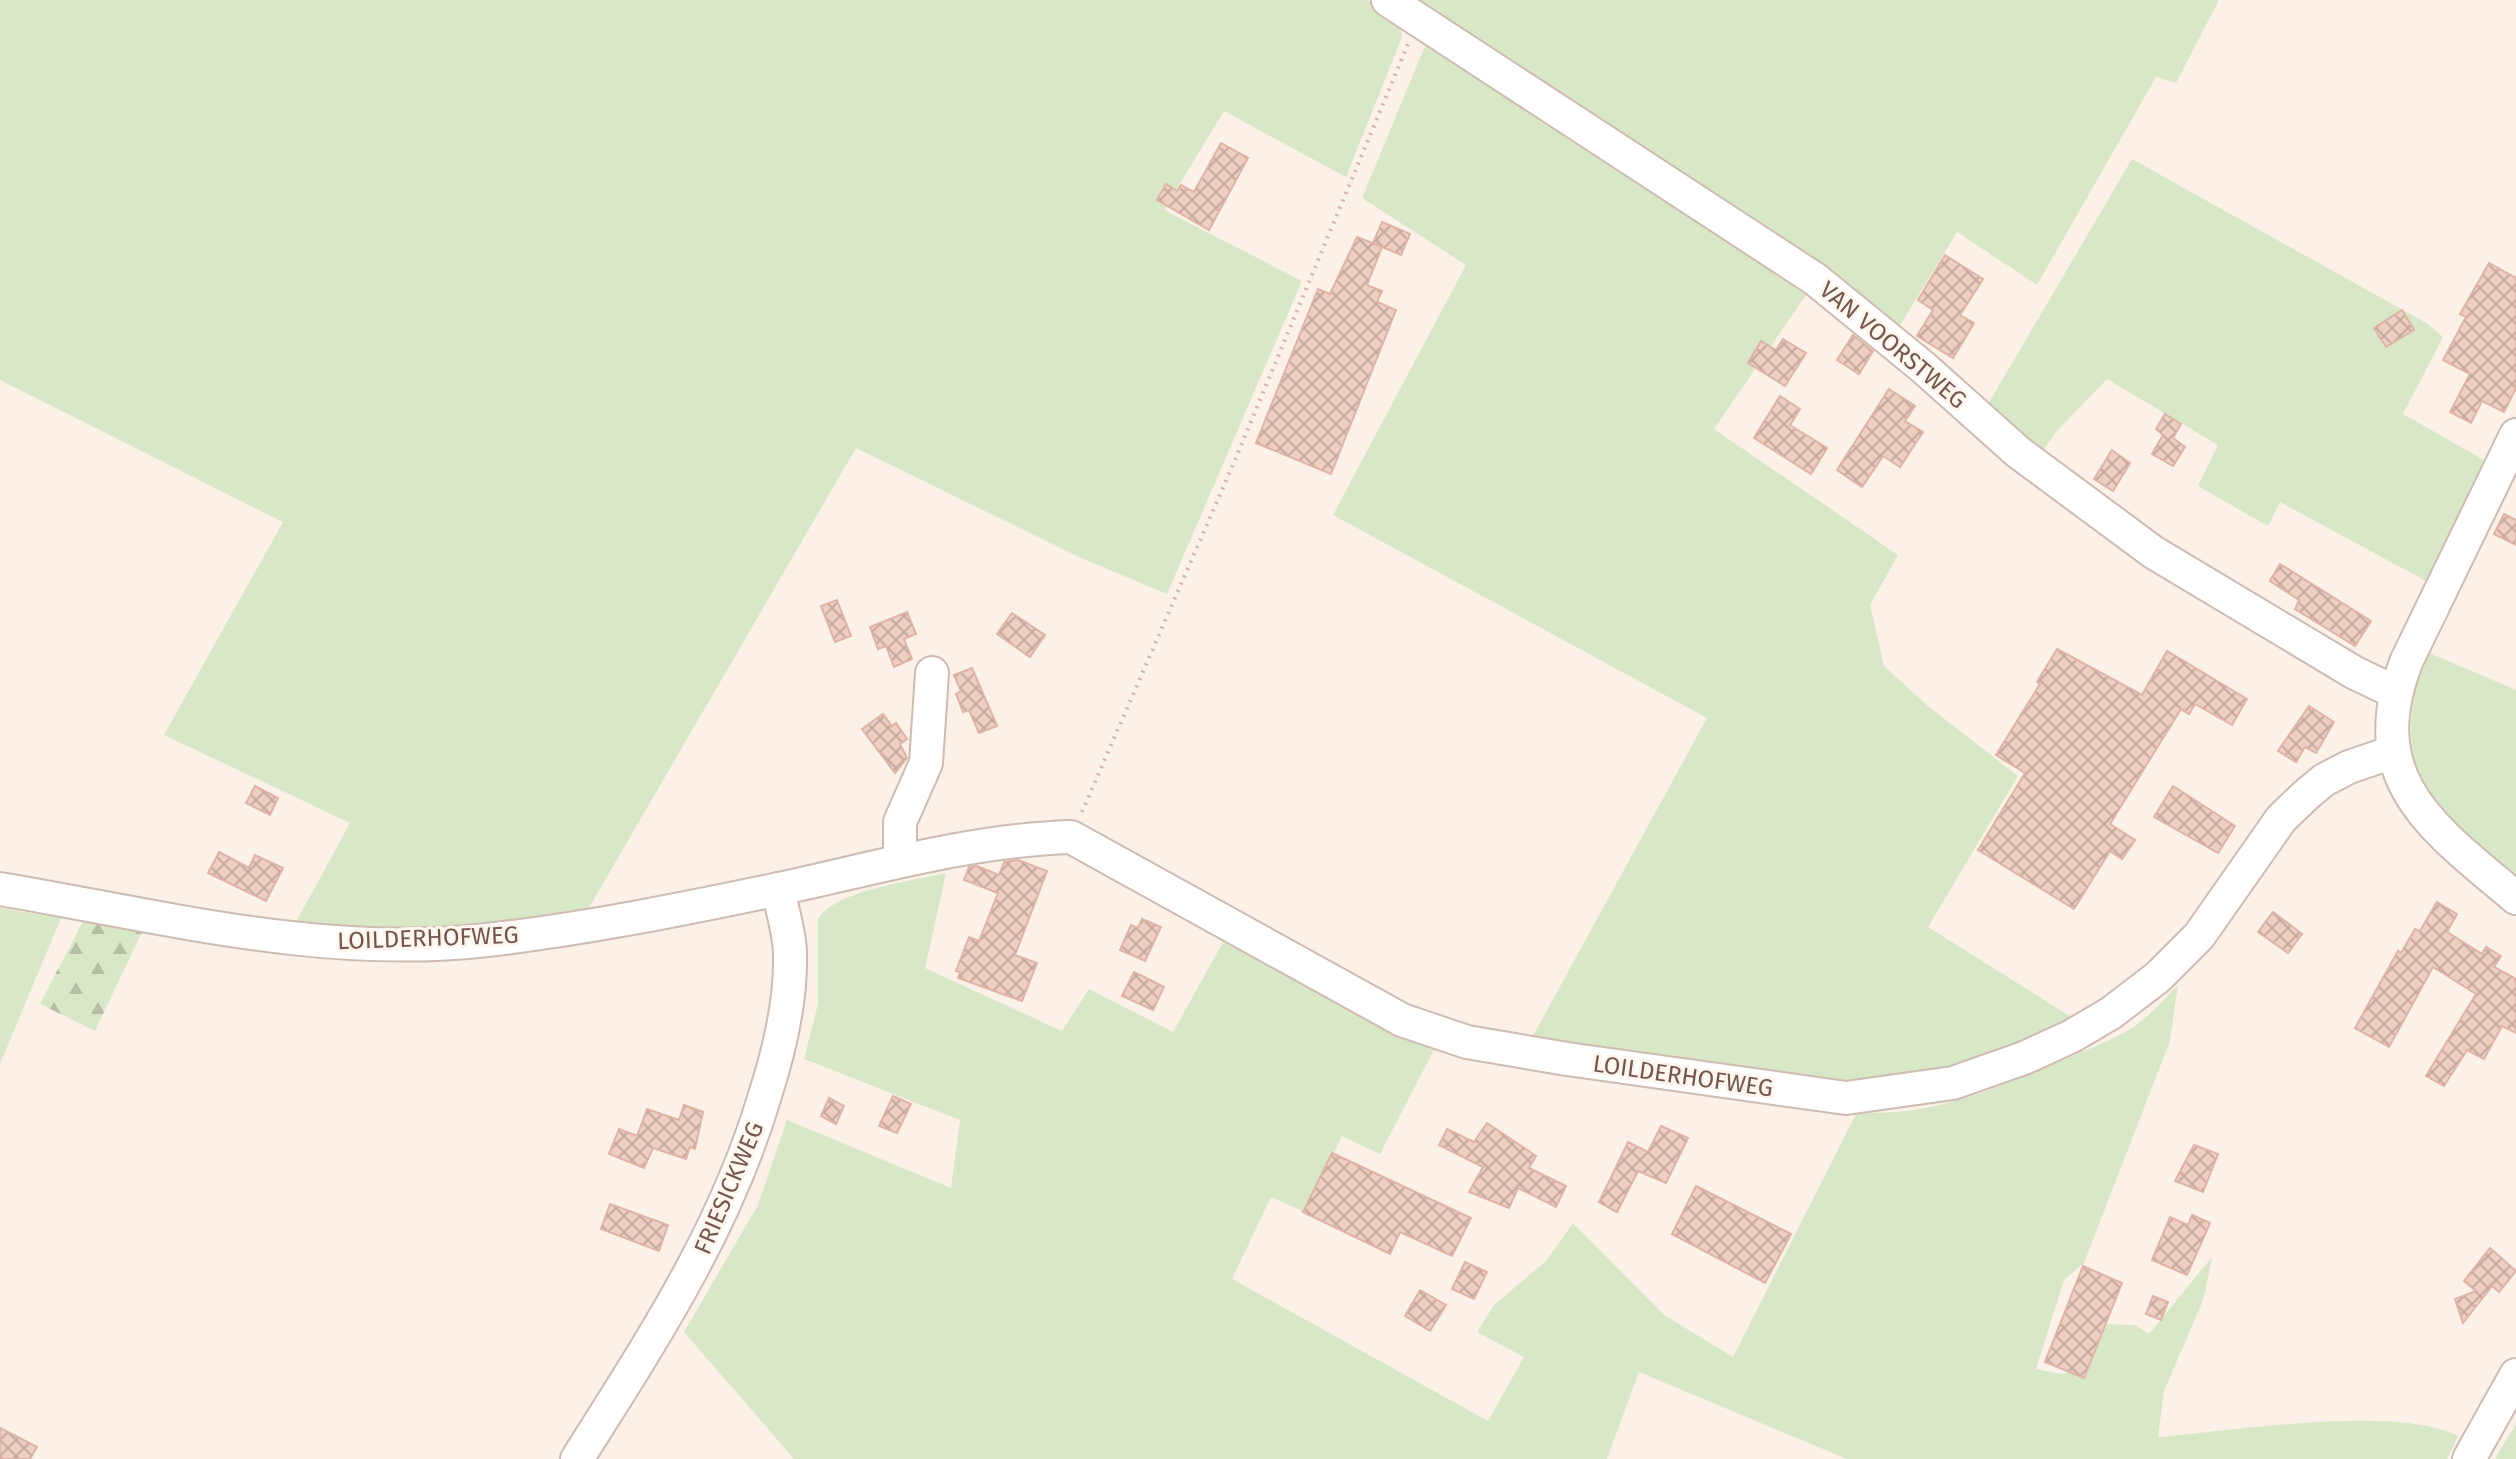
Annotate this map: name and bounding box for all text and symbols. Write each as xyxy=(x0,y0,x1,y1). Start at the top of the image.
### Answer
street label: VAN VOORSTWEG xyxy=(1814,276,1972,414)
street label: LOILDERHOFWEG xyxy=(337,921,519,955)
street label: LOILDERHOFWEG xyxy=(1591,1050,1775,1102)
street label: FRIESICKWEG xyxy=(689,1118,769,1258)

